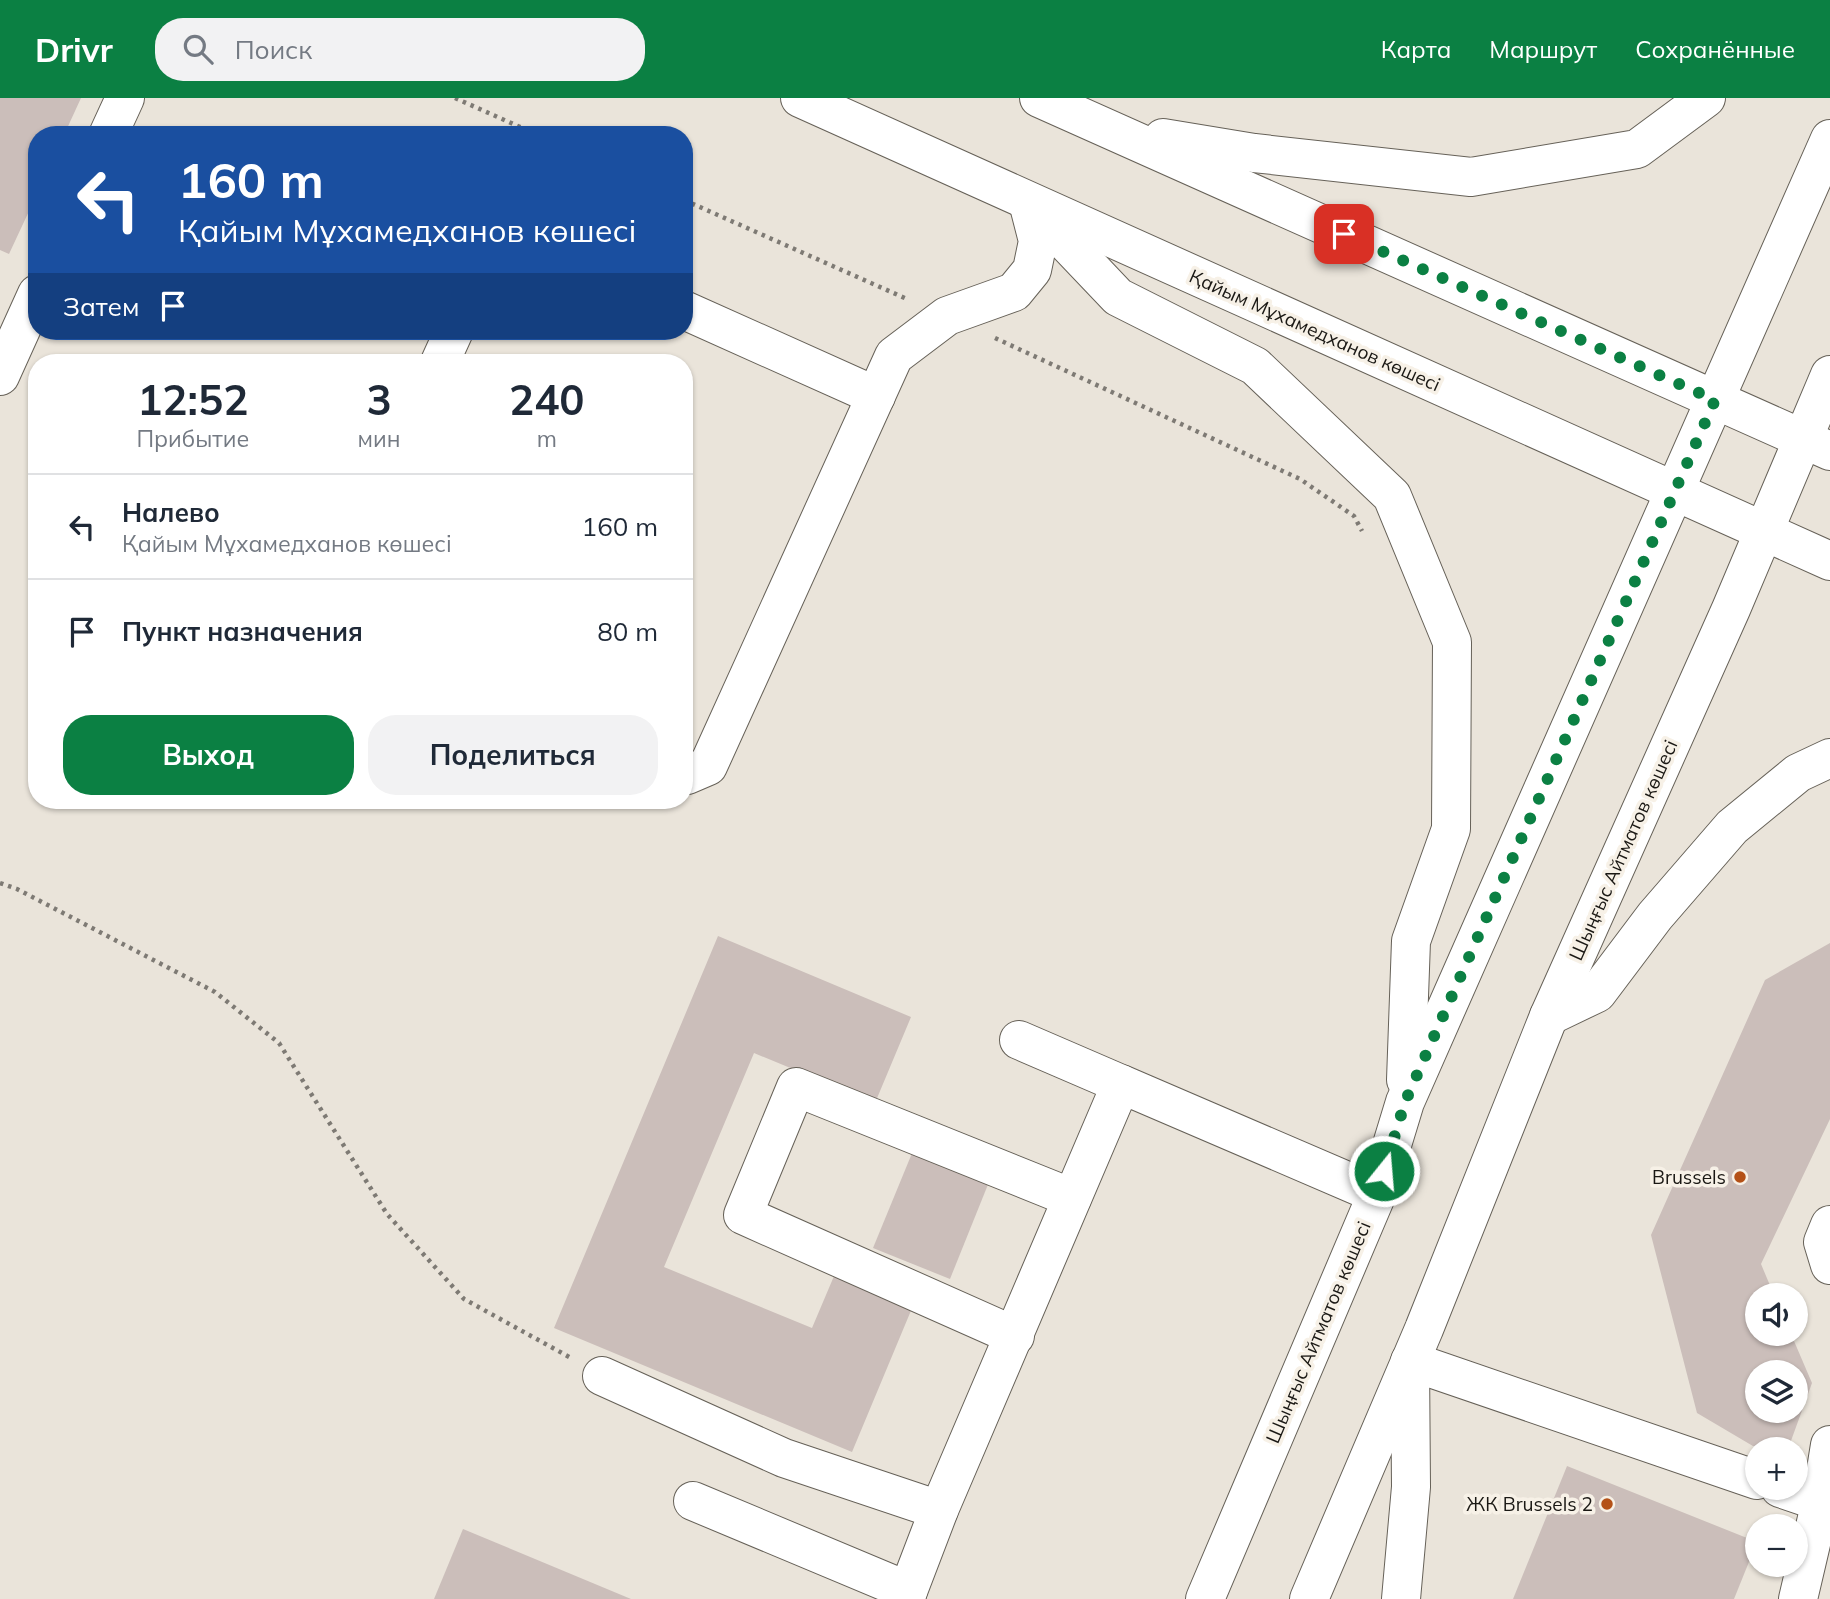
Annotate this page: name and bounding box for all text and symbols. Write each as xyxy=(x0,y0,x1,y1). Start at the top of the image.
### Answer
search box xyxy=(155,18,645,81)
text: Drivr xyxy=(35,29,113,70)
icon: search xyxy=(179,30,217,68)
text: Поиск xyxy=(235,33,312,66)
text: Карта xyxy=(1381,34,1451,64)
text: Маршрут xyxy=(1489,34,1597,64)
text: Сохранённые xyxy=(1635,34,1795,64)
text: 160 m xyxy=(178,149,324,210)
icon: left xyxy=(63,154,154,245)
pin xyxy=(1314,204,1374,264)
text: Қайым Мұхамедханов көшесі xyxy=(178,210,637,250)
icon: arrive xyxy=(1325,215,1363,253)
street label: Қайым Мұхамедханов көшесі xyxy=(1186,264,1444,396)
icon: arrive xyxy=(154,287,192,325)
text: Затем xyxy=(63,290,140,323)
text: 12:52 xyxy=(137,373,248,426)
text: 3 xyxy=(366,373,392,426)
text: 240 xyxy=(509,373,585,426)
text: Прибытие xyxy=(136,424,249,453)
text: мин xyxy=(358,424,401,453)
text: m xyxy=(537,424,557,453)
text: Налево xyxy=(122,496,220,529)
icon: left xyxy=(63,508,101,546)
text: 160 m xyxy=(582,510,658,543)
text: Қайым Мұхамедханов көшесі xyxy=(122,529,452,558)
icon: arrive xyxy=(63,613,101,651)
text: Пункт назначения xyxy=(122,615,363,648)
text: 80 m xyxy=(597,615,658,648)
button: Выход xyxy=(63,715,354,795)
button: Поделиться xyxy=(368,715,658,795)
street label: Шыңғыс Айтматов көшесі xyxy=(1563,736,1683,964)
position arrow xyxy=(1347,1134,1421,1208)
place label: Brussels xyxy=(1652,1165,1726,1189)
marker: Brussels xyxy=(1732,1169,1748,1185)
street label: Шыңғыс Айтматов көшесі xyxy=(1260,1217,1376,1447)
map controls xyxy=(1745,1283,1808,1577)
button: sound xyxy=(1745,1283,1808,1346)
button: layers xyxy=(1745,1360,1808,1423)
button: + xyxy=(1745,1437,1808,1500)
place label: ЖК Brussels 2 xyxy=(1466,1492,1593,1516)
marker: ЖК Brussels 2 xyxy=(1599,1496,1615,1512)
button: − xyxy=(1745,1514,1808,1577)

